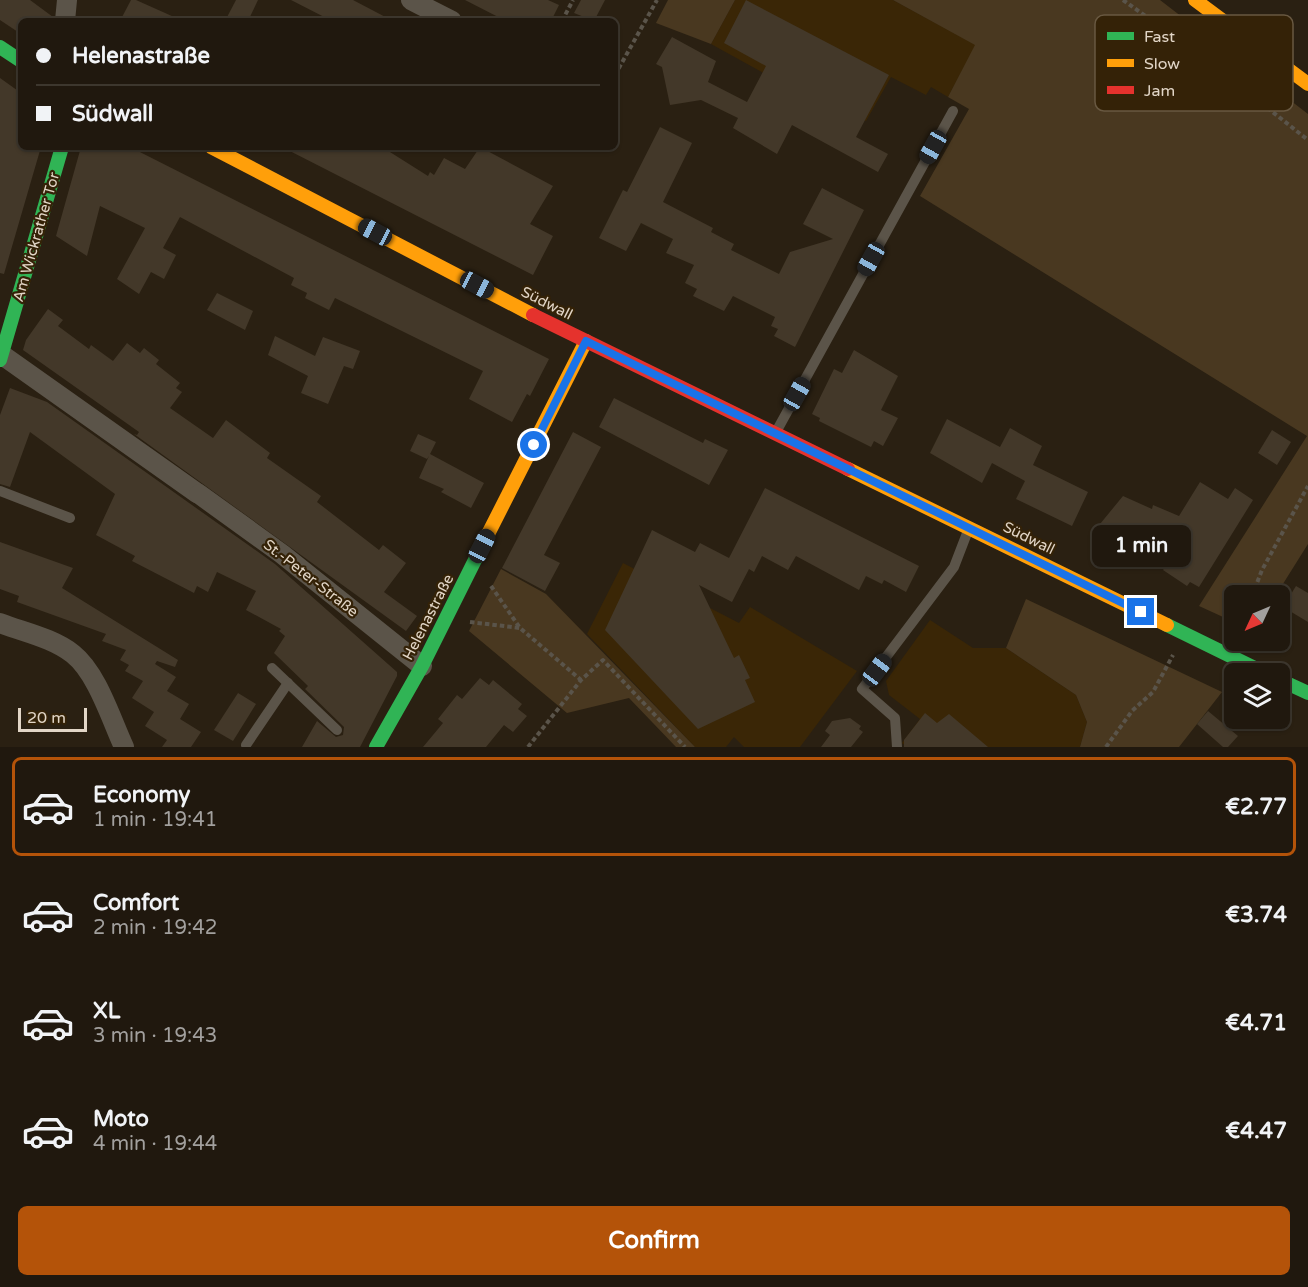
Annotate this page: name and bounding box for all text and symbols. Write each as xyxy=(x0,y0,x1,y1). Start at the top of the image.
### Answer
legend xyxy=(1095,15,1293,111)
text: Fast xyxy=(1144,27,1175,47)
text: Helenastraße xyxy=(72,43,210,69)
text: Slow xyxy=(1144,54,1180,74)
text: Jam xyxy=(1144,81,1175,101)
text: Südwall xyxy=(72,101,153,127)
car xyxy=(916,127,950,167)
street label: Am Wickrather Tor xyxy=(9,170,63,304)
car xyxy=(355,216,395,248)
car xyxy=(854,239,888,279)
car xyxy=(457,269,497,301)
street label: Südwall xyxy=(518,282,576,324)
car xyxy=(780,374,814,414)
route start xyxy=(520,431,547,458)
street label: Südwall xyxy=(1000,518,1058,558)
callout: 1 min xyxy=(1092,525,1190,567)
car xyxy=(466,526,498,566)
text: 1 min xyxy=(1115,534,1168,558)
street label: St.-Peter-Straße xyxy=(260,535,362,621)
street label: Helenastraße xyxy=(399,571,457,663)
north arrow xyxy=(1224,585,1290,651)
map controls xyxy=(1224,585,1290,729)
route end xyxy=(1127,598,1154,625)
car xyxy=(859,650,895,690)
button: layers xyxy=(1224,663,1290,729)
scale bar xyxy=(18,705,87,732)
text: 20 m xyxy=(27,708,66,728)
icon: car xyxy=(21,780,75,834)
text: Economy xyxy=(93,782,190,808)
text: €2.77 xyxy=(1225,794,1287,820)
text: 1 min · 19:41 xyxy=(93,808,217,832)
icon: car xyxy=(21,888,75,942)
text: Comfort xyxy=(93,890,179,916)
text: €3.74 xyxy=(1225,902,1287,928)
text: 2 min · 19:42 xyxy=(93,916,217,940)
icon: car xyxy=(21,996,75,1050)
text: XL xyxy=(93,998,120,1024)
text: €4.71 xyxy=(1225,1010,1287,1036)
text: 3 min · 19:43 xyxy=(93,1024,217,1048)
icon: car xyxy=(21,1104,75,1158)
text: Moto xyxy=(93,1106,149,1132)
text: €4.47 xyxy=(1225,1118,1287,1144)
text: 4 min · 19:44 xyxy=(93,1132,217,1156)
button: Confirm xyxy=(18,1206,1290,1275)

